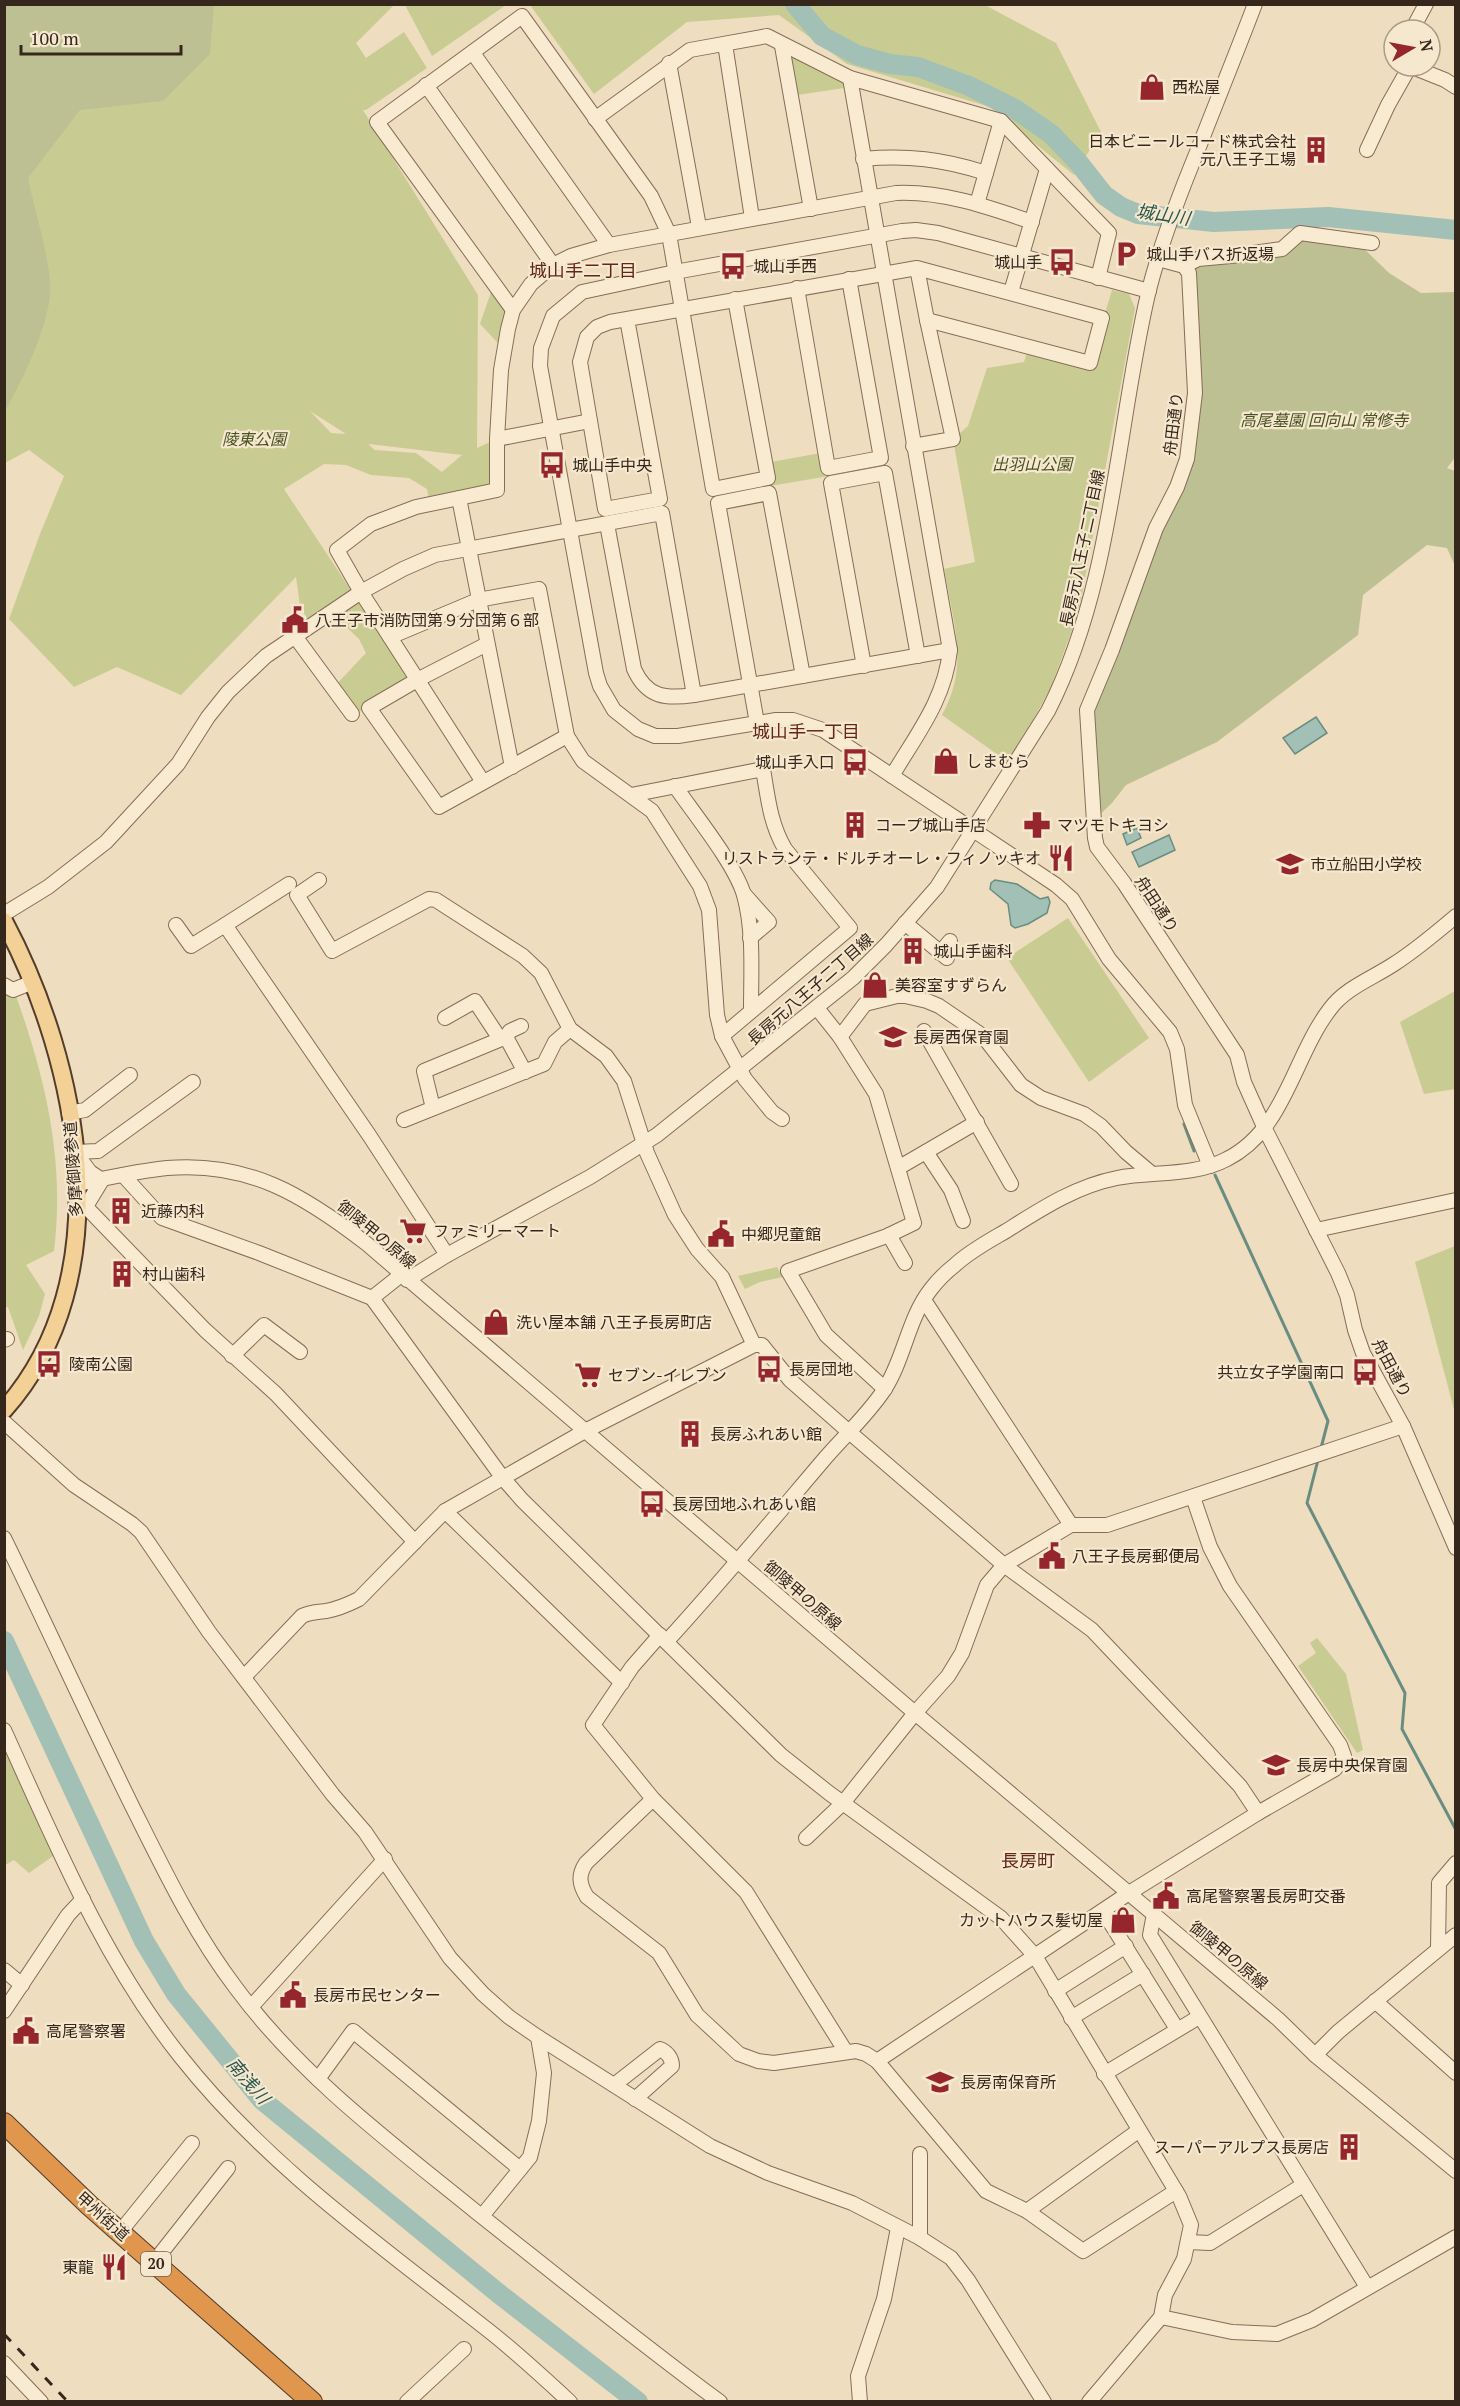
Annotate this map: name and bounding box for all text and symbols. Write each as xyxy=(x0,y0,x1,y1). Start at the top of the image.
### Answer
scale bar xyxy=(21,18,182,56)
north arrow xyxy=(1382,18,1442,78)
text: 100 m xyxy=(30,26,79,50)
text: N xyxy=(1415,38,1439,53)
shop icon: 西松屋 xyxy=(1137,72,1167,102)
place label: 西松屋 xyxy=(1172,76,1220,98)
place label: 日本ビニールコード株式会社 元八王子工場 xyxy=(1088,130,1296,170)
building icon: 日本ビニールコード株式会社 元八王子工場 xyxy=(1301,135,1331,165)
water label: 城山川 xyxy=(1135,198,1194,230)
parking icon: 城山手バス折返場 xyxy=(1111,239,1141,269)
place label: 城山手バス折返場 xyxy=(1146,243,1274,265)
bus stop icon: 城山手 xyxy=(1047,247,1077,277)
bus stop icon: 城山手西 xyxy=(718,251,748,281)
place label: 城山手 xyxy=(994,251,1042,273)
place label: 城山手西 xyxy=(753,255,817,277)
district label: 城山手二丁目 xyxy=(529,258,637,282)
street label: 舟田通り xyxy=(1158,391,1188,457)
park label: 高尾墓園 回向山 常修寺 xyxy=(1240,409,1410,431)
park label: 陵東公園 xyxy=(222,428,288,450)
bus stop icon: 城山手中央 xyxy=(537,450,567,480)
park label: 出羽山公園 xyxy=(992,453,1074,475)
place label: 城山手中央 xyxy=(572,454,652,476)
street label: 長房元八王子二丁目線 xyxy=(1055,467,1109,629)
public building icon: 八王子市消防団第９分団第６部 xyxy=(280,605,310,635)
place label: 八王子市消防団第９分団第６部 xyxy=(315,609,539,631)
district label: 城山手一丁目 xyxy=(752,719,860,743)
shop icon: しまむら xyxy=(931,746,961,776)
bus stop icon: 城山手入口 xyxy=(840,747,870,777)
place label: しまむら xyxy=(966,750,1030,772)
place label: 城山手入口 xyxy=(755,751,835,773)
building icon: コープ城山手店 xyxy=(840,810,870,840)
pharmacy icon: マツモトキヨシ xyxy=(1022,810,1052,840)
place label: コープ城山手店 xyxy=(875,814,986,836)
place label: マツモトキヨシ xyxy=(1057,814,1169,836)
restaurant icon: リストランテ・ドルチオーレ・フィノッキオ xyxy=(1046,843,1076,873)
place label: リストランテ・ドルチオーレ・フィノッキオ xyxy=(722,847,1041,869)
school or university icon: 市立船田小学校 xyxy=(1275,849,1305,879)
place label: 市立船田小学校 xyxy=(1310,853,1422,875)
street label: 舟田通り xyxy=(1130,871,1184,937)
street label: 長房元八王子二丁目線 xyxy=(742,928,878,1050)
building icon: 城山手歯科 xyxy=(898,936,928,966)
place label: 城山手歯科 xyxy=(933,940,1013,962)
shop icon: 美容室すずらん xyxy=(860,970,890,1000)
place label: 美容室すずらん xyxy=(895,974,1007,996)
school or university icon: 長房西保育園 xyxy=(878,1022,908,1052)
place label: 長房西保育園 xyxy=(913,1026,1009,1048)
street label: 多摩御陵参道 xyxy=(59,1120,87,1218)
street label: 御陵甲の原線 xyxy=(333,1195,421,1273)
building icon: 近藤内科 xyxy=(106,1196,136,1226)
place label: 近藤内科 xyxy=(141,1200,205,1222)
supermarket icon: ファミリーマート xyxy=(398,1216,428,1246)
public building icon: 中郷児童館 xyxy=(706,1219,736,1249)
place label: ファミリーマート xyxy=(433,1220,561,1242)
place label: 中郷児童館 xyxy=(741,1223,821,1245)
building icon: 村山歯科 xyxy=(107,1259,137,1289)
place label: 村山歯科 xyxy=(142,1263,206,1285)
shop icon: 洗い屋本舗 八王子長房町店 xyxy=(481,1307,511,1337)
place label: 洗い屋本舗 八王子長房町店 xyxy=(516,1311,712,1333)
street label: 舟田通り xyxy=(1367,1335,1417,1401)
bus stop icon: 陵南公園 xyxy=(34,1349,64,1379)
place label: 陵南公園 xyxy=(69,1353,133,1375)
bus stop icon: 長房団地 xyxy=(754,1354,784,1384)
bus stop icon: 共立女子学園南口 xyxy=(1350,1357,1380,1387)
place label: 長房団地 xyxy=(789,1358,853,1380)
supermarket icon: セブン-イレブン xyxy=(573,1360,603,1390)
place label: 共立女子学園南口 xyxy=(1217,1361,1345,1383)
place label: セブン-イレブン xyxy=(608,1364,727,1386)
building icon: 長房ふれあい館 xyxy=(675,1419,705,1449)
place label: 長房ふれあい館 xyxy=(710,1423,822,1445)
bus stop icon: 長房団地ふれあい館 xyxy=(637,1489,667,1519)
place label: 長房団地ふれあい館 xyxy=(672,1493,816,1515)
public building icon: 八王子長房郵便局 xyxy=(1037,1541,1067,1571)
place label: 八王子長房郵便局 xyxy=(1072,1545,1200,1567)
street label: 御陵甲の原線 xyxy=(760,1555,846,1635)
school or university icon: 長房中央保育園 xyxy=(1261,1750,1291,1780)
place label: 長房中央保育園 xyxy=(1296,1754,1408,1776)
district label: 長房町 xyxy=(1001,1848,1055,1872)
public building icon: 高尾警察署長房町交番 xyxy=(1151,1881,1181,1911)
place label: 高尾警察署長房町交番 xyxy=(1186,1885,1346,1907)
shop icon: カットハウス髪切屋 xyxy=(1108,1905,1138,1935)
place label: カットハウス髪切屋 xyxy=(959,1909,1103,1931)
street label: 御陵甲の原線 xyxy=(1185,1916,1273,1994)
public building icon: 長房市民センター xyxy=(278,1980,308,2010)
place label: 長房市民センター xyxy=(313,1984,441,2006)
public building icon: 高尾警察署 xyxy=(11,2016,41,2046)
place label: 高尾警察署 xyxy=(46,2020,126,2042)
water label: 南浅川 xyxy=(222,2052,277,2110)
school or university icon: 長房南保育所 xyxy=(925,2067,955,2097)
place label: 長房南保育所 xyxy=(960,2071,1056,2093)
building icon: スーパーアルプス長房店 xyxy=(1334,2132,1364,2162)
place label: スーパーアルプス長房店 xyxy=(1154,2136,1329,2158)
street label: 甲州街道 xyxy=(72,2186,134,2246)
restaurant icon: 東龍 xyxy=(99,2252,129,2282)
road number: 20 xyxy=(141,2252,171,2276)
place label: 東龍 xyxy=(62,2256,94,2278)

